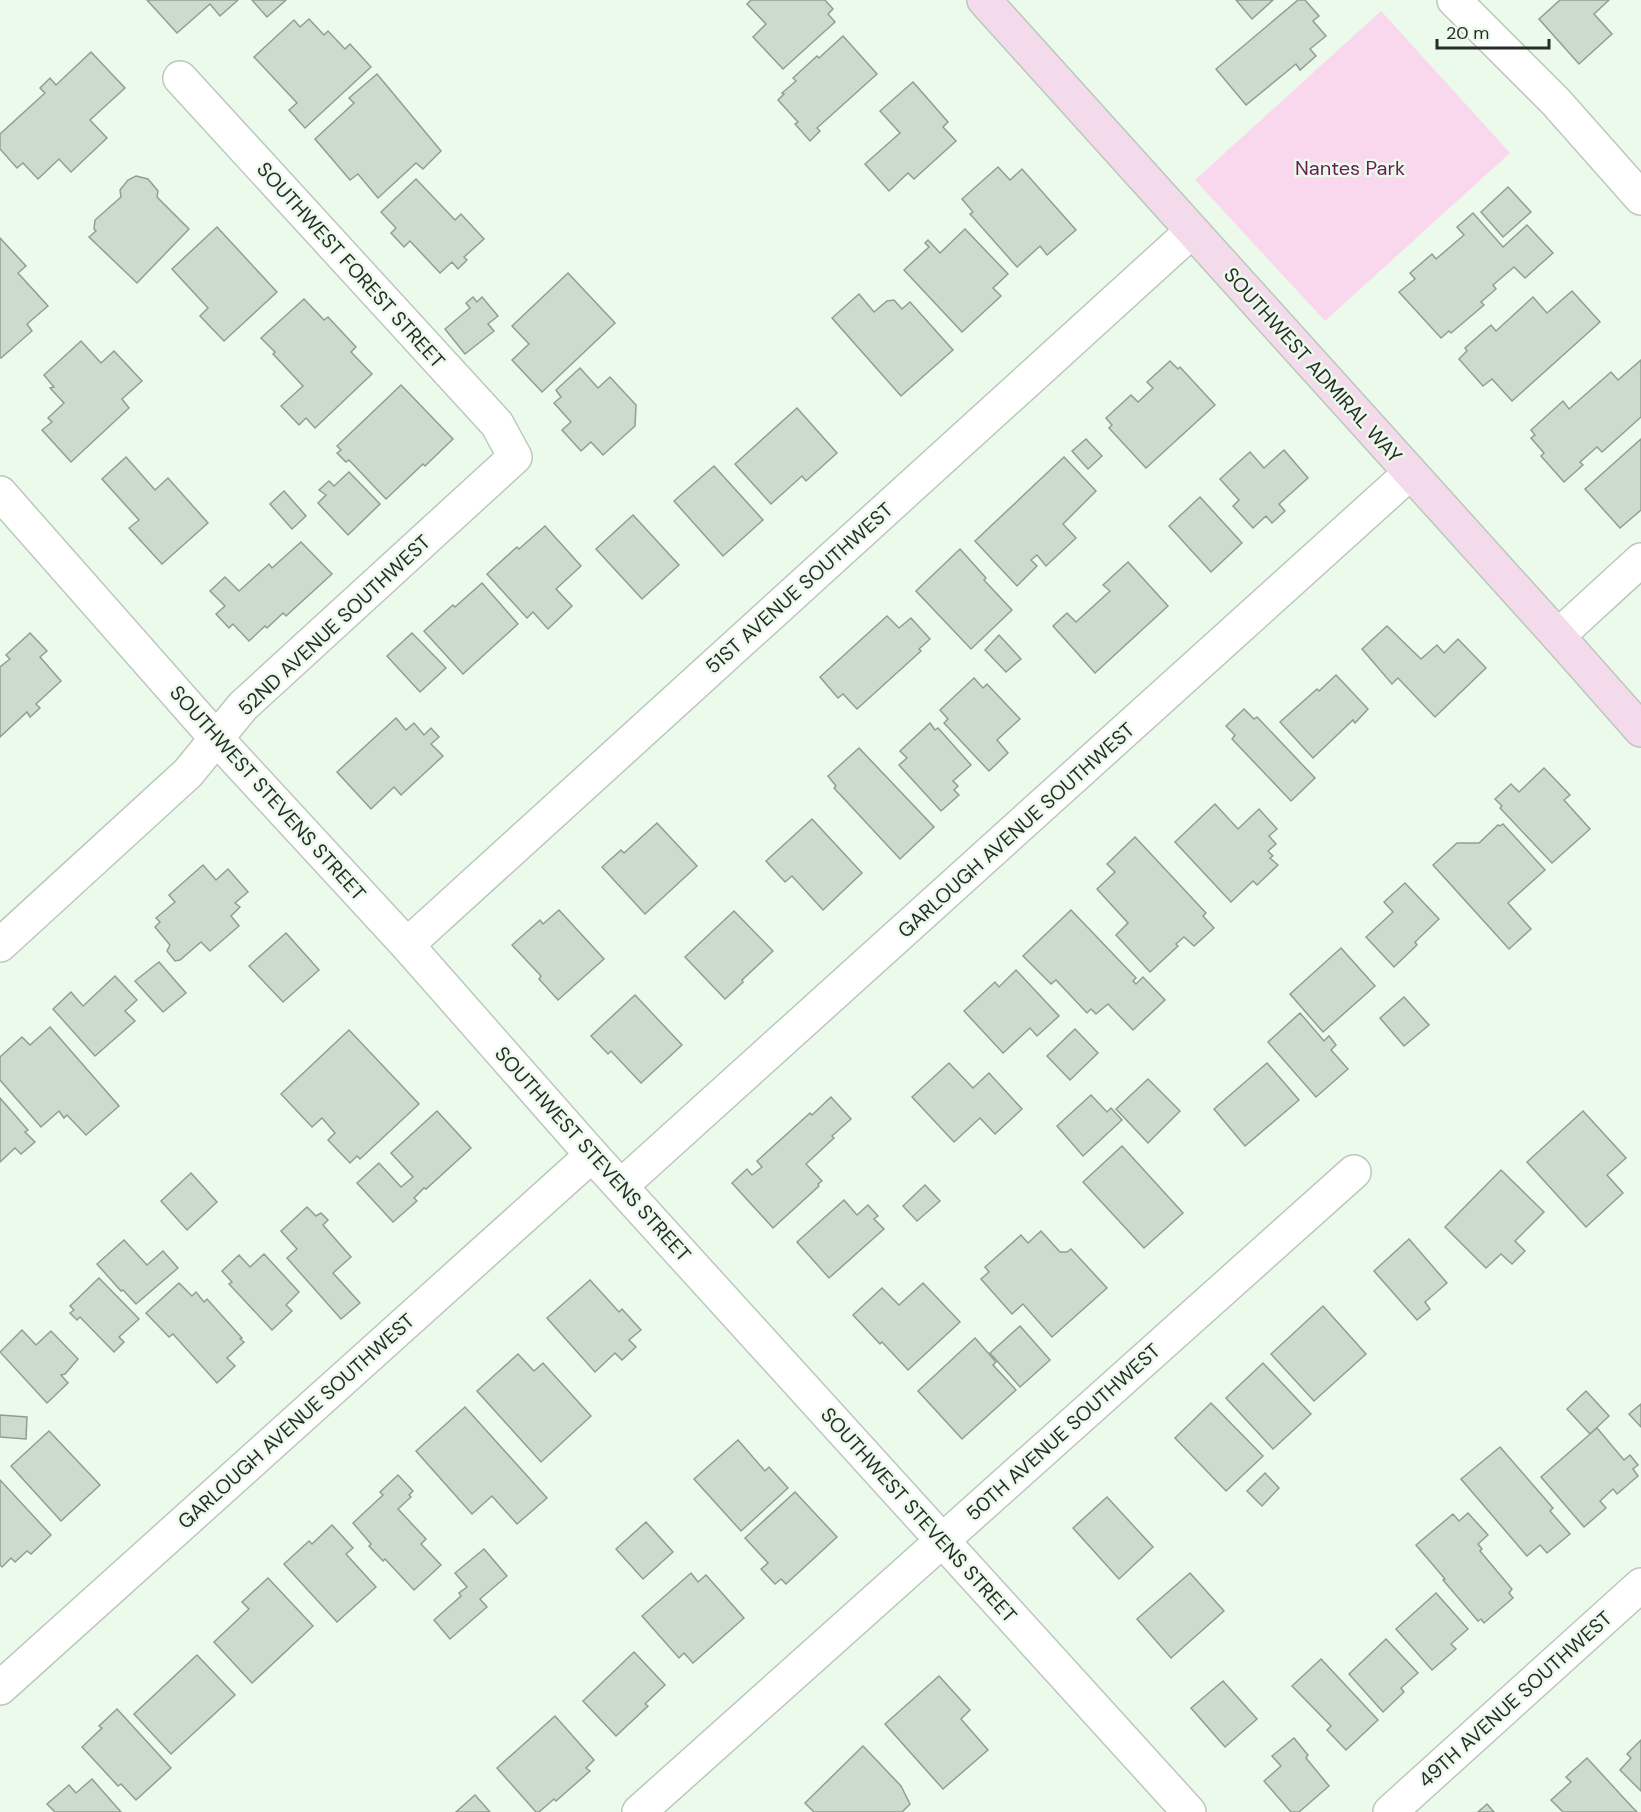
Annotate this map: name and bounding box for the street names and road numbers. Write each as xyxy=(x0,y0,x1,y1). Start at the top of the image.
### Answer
street label: SOUTHWEST FOREST STREET xyxy=(251,156,451,374)
street label: SOUTHWEST ADMIRAL WAY xyxy=(1218,262,1408,469)
street label: 51ST AVENUE SOUTHWEST xyxy=(700,497,898,679)
street label: 52ND AVENUE SOUTHWEST xyxy=(232,529,436,721)
street label: SOUTHWEST STEVENS STREET xyxy=(164,680,372,906)
street label: GARLOUGH AVENUE SOUTHWEST xyxy=(892,717,1140,943)
street label: SOUTHWEST STEVENS STREET xyxy=(489,1041,697,1267)
street label: GARLOUGH AVENUE SOUTHWEST xyxy=(172,1308,420,1534)
street label: 50TH AVENUE SOUTHWEST xyxy=(960,1338,1166,1526)
street label: SOUTHWEST STEVENS STREET xyxy=(815,1402,1023,1628)
street label: 49TH AVENUE SOUTHWEST xyxy=(1413,1605,1617,1793)

